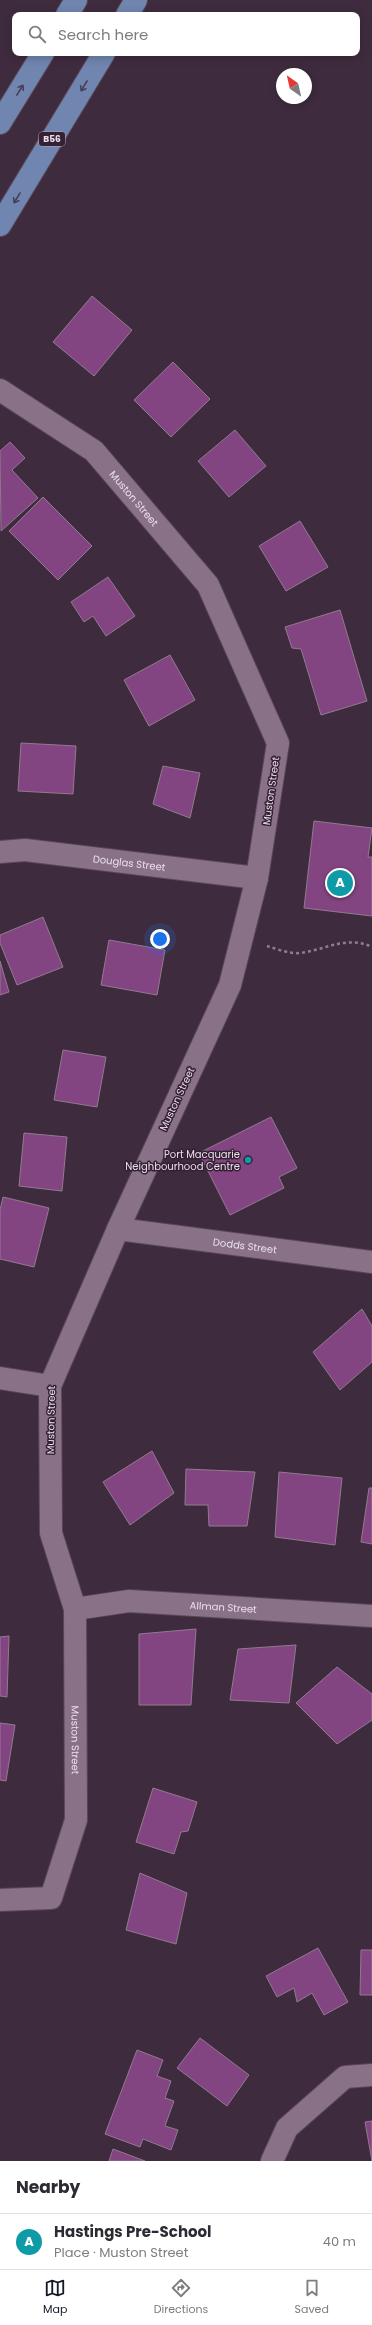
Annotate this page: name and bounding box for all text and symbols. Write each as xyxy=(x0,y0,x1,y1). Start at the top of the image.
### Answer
search box xyxy=(12,12,360,56)
icon: search xyxy=(26,23,48,45)
text: Search here xyxy=(58,24,148,45)
north arrow xyxy=(276,68,312,104)
one-way arrow xyxy=(79,80,87,92)
one-way arrow xyxy=(17,84,25,96)
road number: B56 xyxy=(39,132,65,146)
one-way arrow xyxy=(12,192,20,204)
street label: Muston Street xyxy=(106,467,162,529)
street label: Muston Street xyxy=(259,756,283,826)
street label: Douglas Street xyxy=(92,851,167,874)
pin: A xyxy=(327,868,353,898)
your location xyxy=(150,929,170,949)
street label: Muston Street xyxy=(156,1064,198,1133)
place label: Port Macquarie Neighbourhood Centre xyxy=(125,1147,240,1174)
marker: Port Macquarie Neighbourhood Centre xyxy=(243,1155,253,1165)
street label: Dodds Street xyxy=(212,1234,278,1257)
street label: Muston Street xyxy=(43,1385,59,1454)
street label: Allman Street xyxy=(189,1597,258,1616)
street label: Muston Street xyxy=(68,1706,83,1775)
text: Nearby xyxy=(16,2175,80,2199)
text: Hastings Pre-School xyxy=(54,2221,212,2242)
text: A xyxy=(24,2232,34,2251)
text: 40 m xyxy=(323,2232,356,2251)
text: Place · Muston Street xyxy=(54,2243,188,2262)
tab: Map xyxy=(43,2277,67,2318)
tab: Directions xyxy=(154,2277,208,2318)
tab: Saved xyxy=(295,2277,329,2318)

